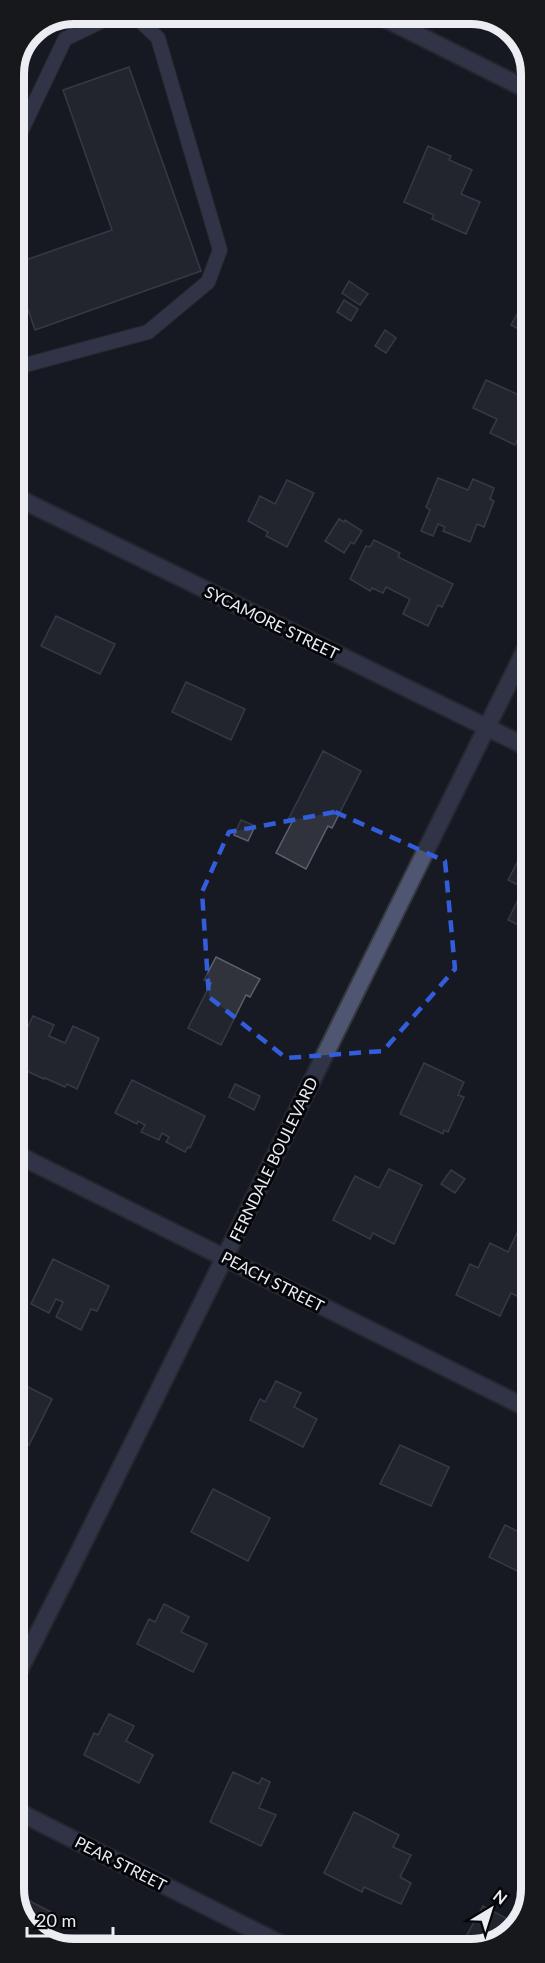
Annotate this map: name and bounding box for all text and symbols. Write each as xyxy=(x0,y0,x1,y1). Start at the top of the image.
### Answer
street label: SYCAMORE STREET xyxy=(202,581,342,663)
street label: FERNDALE BOULEVARD xyxy=(225,1074,321,1244)
street label: PEACH STREET xyxy=(219,1247,328,1315)
street label: PEAR STREET xyxy=(72,1832,170,1894)
north arrow xyxy=(461,1879,521,1939)
text: N xyxy=(490,1886,511,1908)
scale bar xyxy=(27,1900,112,1938)
text: 20 m xyxy=(36,1909,76,1931)

